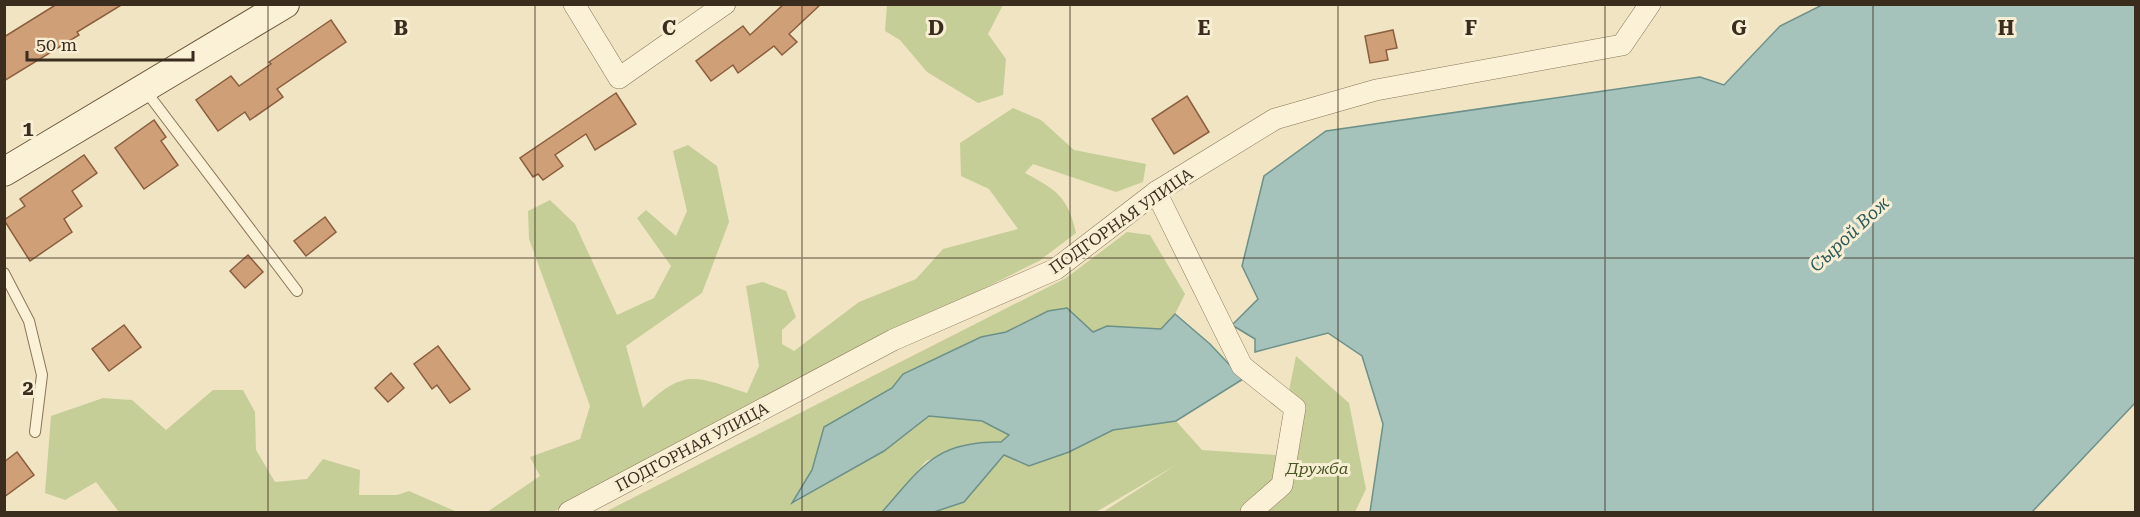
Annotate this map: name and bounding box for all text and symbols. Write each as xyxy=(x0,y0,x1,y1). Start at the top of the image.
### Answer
text: B xyxy=(394,16,408,40)
text: C xyxy=(662,16,676,40)
text: D xyxy=(928,16,944,40)
text: E xyxy=(1198,16,1211,40)
text: F xyxy=(1465,16,1477,40)
text: G xyxy=(1731,16,1747,40)
text: H xyxy=(1998,16,2014,40)
scale bar xyxy=(27,24,194,62)
text: 50 m xyxy=(36,34,77,55)
text: 1 xyxy=(22,117,34,141)
street label: ПОДГОРНАЯ УЛИЦА xyxy=(1046,164,1197,278)
water label: Сырой Вож xyxy=(1805,192,1893,276)
text: 2 xyxy=(22,376,34,400)
street label: ПОДГОРНАЯ УЛИЦА xyxy=(612,398,773,495)
park label: Дружба xyxy=(1285,459,1349,478)

